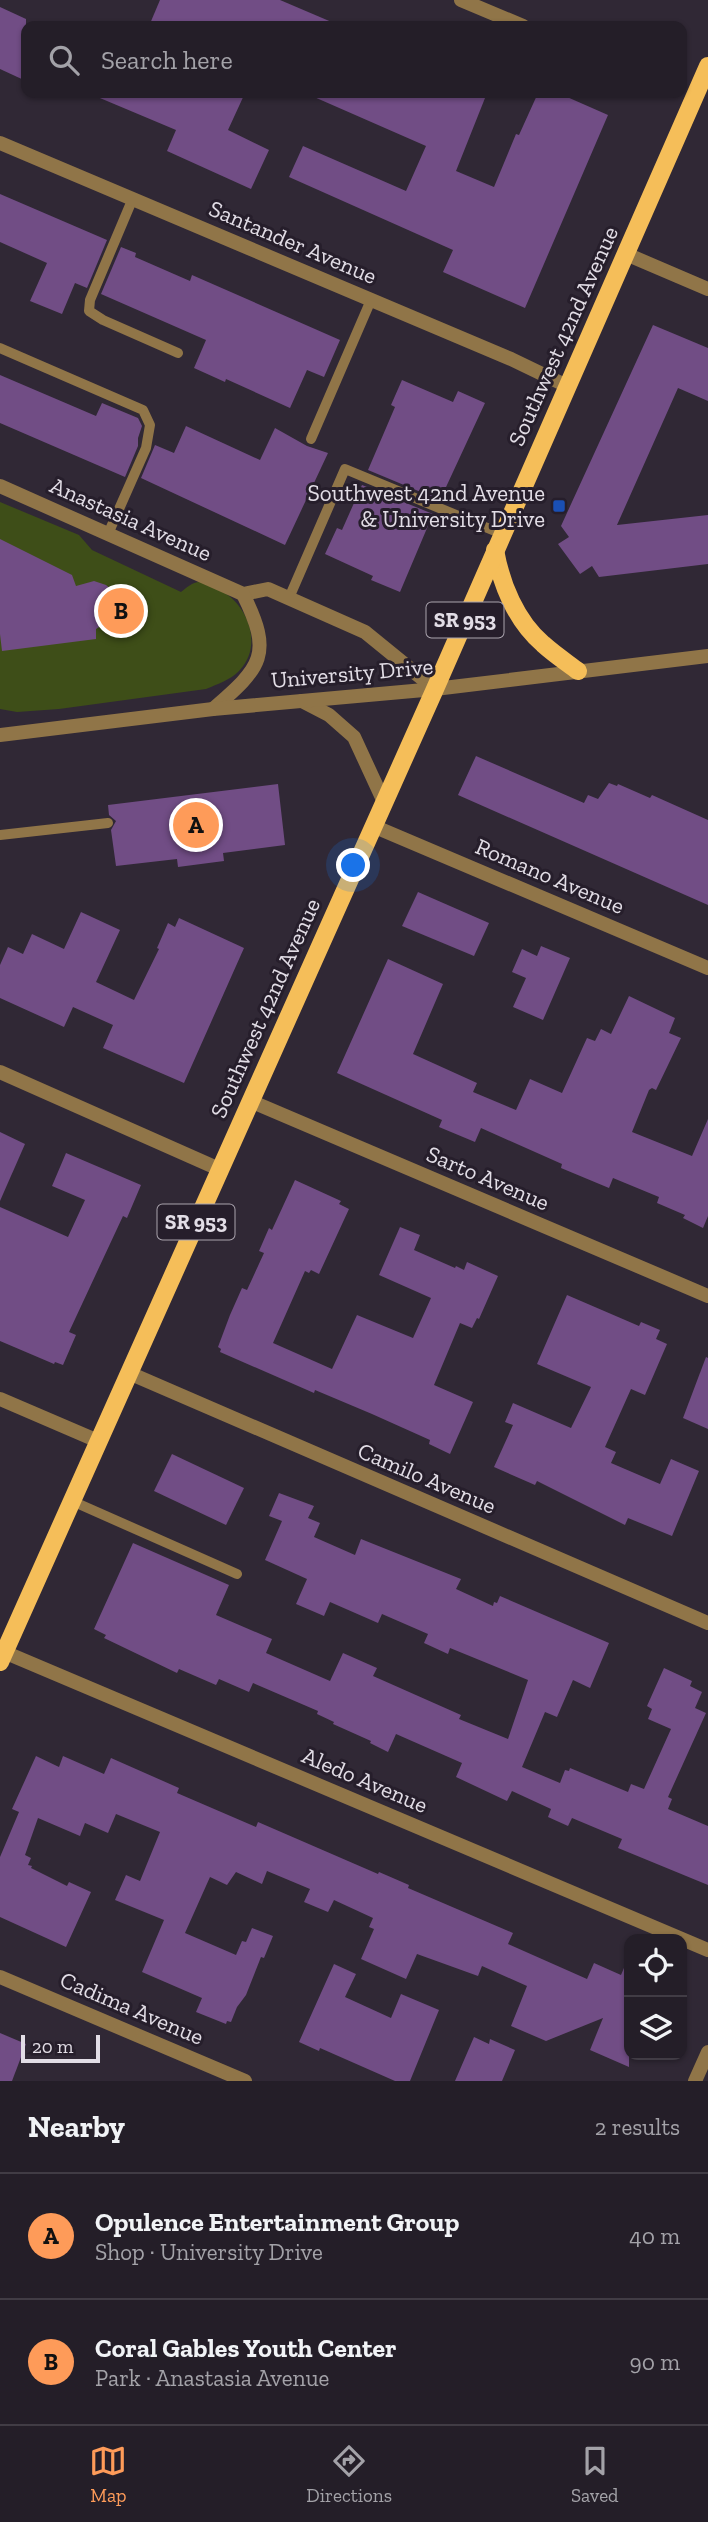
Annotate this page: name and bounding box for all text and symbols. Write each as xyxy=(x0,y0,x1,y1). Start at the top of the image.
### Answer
search box xyxy=(21,21,687,98)
icon: search xyxy=(45,41,83,79)
text: Search here xyxy=(101,44,233,76)
street label: Santander Avenue xyxy=(205,194,381,290)
street label: Southwest 42nd Avenue xyxy=(502,222,624,450)
street label: Anastasia Avenue xyxy=(46,471,216,567)
place label: Southwest 42nd Avenue & University Drive xyxy=(308,479,545,533)
marker: Southwest 42nd Avenue & University Drive xyxy=(551,498,567,514)
pin: B xyxy=(98,585,144,637)
road number: SR 953 xyxy=(426,602,504,638)
street label: University Drive xyxy=(270,652,434,694)
pin: A xyxy=(173,799,219,851)
street label: Romano Avenue xyxy=(471,832,629,920)
your location xyxy=(336,848,370,882)
street label: Southwest 42nd Avenue xyxy=(204,894,326,1122)
street label: Sarto Avenue xyxy=(422,1140,554,1216)
road number: SR 953 xyxy=(158,1204,234,1240)
street label: Camilo Avenue xyxy=(354,1436,500,1520)
street label: Aledo Avenue xyxy=(298,1741,432,1819)
map controls xyxy=(624,1934,687,2060)
button: locate xyxy=(624,1934,687,1997)
street label: Cadima Avenue xyxy=(56,1965,208,2051)
button: layers xyxy=(624,1997,687,2060)
scale bar xyxy=(21,2032,100,2064)
text: 20 m xyxy=(32,2035,73,2058)
text: Nearby xyxy=(28,2109,125,2145)
text: 2 results xyxy=(595,2113,680,2141)
text: Opulence Entertainment Group xyxy=(95,2206,459,2238)
text: A xyxy=(43,2222,59,2250)
text: 40 m xyxy=(629,2222,680,2250)
text: Shop · University Drive xyxy=(95,2238,323,2266)
text: Coral Gables Youth Center xyxy=(95,2332,397,2364)
text: B xyxy=(44,2348,58,2376)
text: 90 m xyxy=(629,2348,680,2376)
text: Park · Anastasia Avenue xyxy=(95,2364,329,2392)
tab: Map xyxy=(89,2442,127,2507)
tab: Directions xyxy=(306,2442,392,2507)
tab: Saved xyxy=(571,2442,619,2507)

